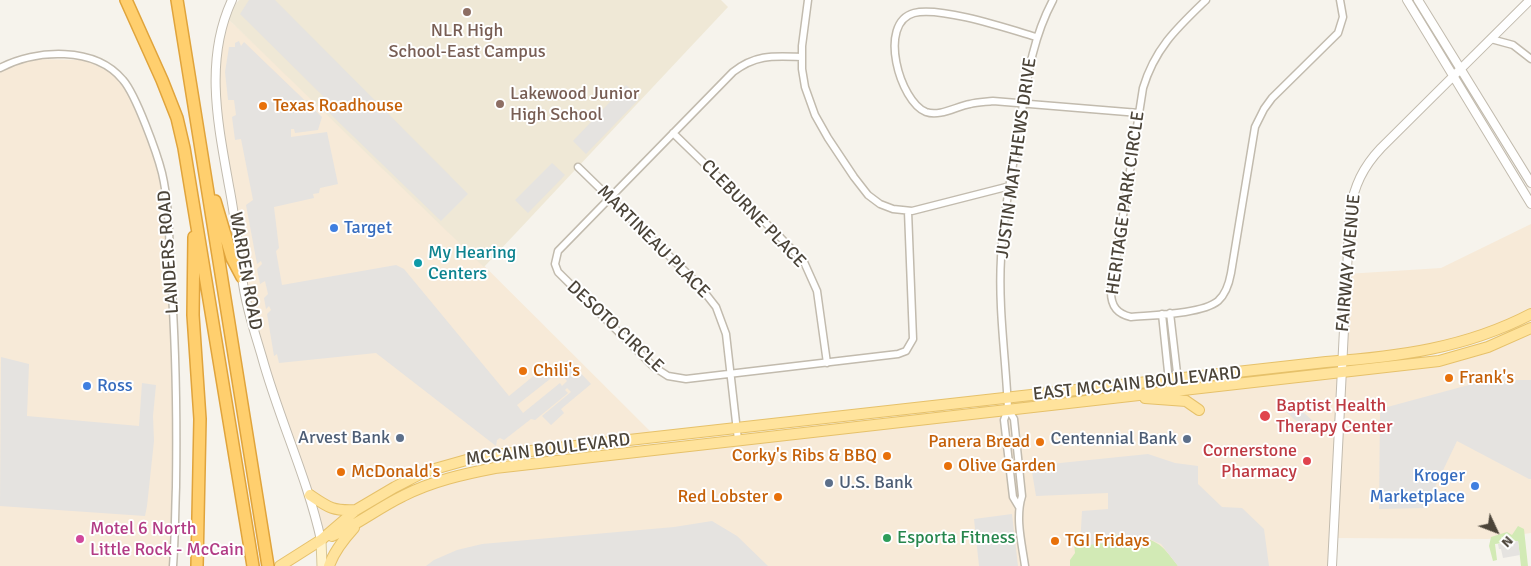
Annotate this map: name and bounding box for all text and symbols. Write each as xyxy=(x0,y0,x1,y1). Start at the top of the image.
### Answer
marker: NLR High School-East Campus xyxy=(461,6,473,18)
place label: NLR High School-East Campus xyxy=(388,20,546,62)
street label: JUSTIN MATTHEWS DRIVE xyxy=(992,56,1042,260)
place label: Lakewood Junior High School xyxy=(510,83,639,126)
place label: Texas Roadhouse xyxy=(273,95,403,117)
marker: Lakewood Junior High School xyxy=(494,98,506,110)
marker: Texas Roadhouse xyxy=(257,100,269,112)
street label: HERITAGE PARK CIRCLE xyxy=(1102,110,1150,296)
street label: CLEBURNE PLACE xyxy=(696,156,810,272)
street label: MARTINEAU PLACE xyxy=(592,181,714,303)
street label: LANDERS ROAD xyxy=(154,189,184,315)
street label: FAIRWAY AVENUE xyxy=(1332,193,1366,333)
street label: WARDEN ROAD xyxy=(224,210,266,332)
place label: Target xyxy=(344,217,392,239)
marker: Target xyxy=(328,222,340,234)
place label: My Hearing Centers xyxy=(428,242,516,284)
marker: My Hearing Centers xyxy=(412,257,424,269)
street label: DESOTO CIRCLE xyxy=(562,277,668,377)
place label: Chili's xyxy=(533,360,580,382)
street label: EAST MCCAIN BOULEVARD xyxy=(1032,362,1242,406)
marker: Chili's xyxy=(517,365,529,377)
place label: Frank's xyxy=(1459,367,1514,389)
marker: Frank's xyxy=(1443,372,1455,384)
place label: Ross xyxy=(97,375,133,397)
marker: Ross xyxy=(81,380,93,392)
place label: Baptist Health Therapy Center xyxy=(1276,395,1393,438)
marker: Baptist Health Therapy Center xyxy=(1258,409,1272,423)
place label: Arvest Bank xyxy=(298,427,390,449)
place label: Centennial Bank xyxy=(1051,428,1177,450)
street label: MCCAIN BOULEVARD xyxy=(465,429,631,471)
place label: Panera Bread xyxy=(928,431,1030,453)
marker: Arvest Bank xyxy=(394,432,406,444)
marker: Centennial Bank xyxy=(1181,433,1193,445)
marker: Panera Bread xyxy=(1034,436,1046,448)
place label: Cornerstone Pharmacy xyxy=(1203,440,1297,482)
place label: Corky's Ribs & BBQ xyxy=(732,445,877,467)
marker: Corky's Ribs & BBQ xyxy=(881,450,893,462)
place label: Olive Garden xyxy=(958,455,1056,477)
marker: Cornerstone Pharmacy xyxy=(1301,455,1313,467)
marker: Olive Garden xyxy=(942,460,954,472)
place label: McDonald's xyxy=(351,461,440,483)
place label: Kroger Marketplace xyxy=(1369,465,1465,508)
marker: McDonald's xyxy=(335,466,347,478)
place label: U.S. Bank xyxy=(839,472,913,494)
marker: U.S. Bank xyxy=(823,477,835,489)
marker: Kroger Marketplace xyxy=(1469,480,1481,492)
place label: Red Lobster xyxy=(677,486,768,508)
marker: Red Lobster xyxy=(772,491,784,503)
north arrow xyxy=(1471,506,1521,556)
place label: Motel 6 North Little Rock - McCain xyxy=(90,518,244,560)
place label: Esporta Fitness xyxy=(897,527,1015,549)
place label: TGI Fridays xyxy=(1065,530,1150,552)
marker: Esporta Fitness xyxy=(881,532,893,544)
text: N xyxy=(1498,532,1517,551)
marker: Motel 6 North Little Rock - McCain xyxy=(74,533,86,545)
marker: TGI Fridays xyxy=(1049,535,1061,547)

